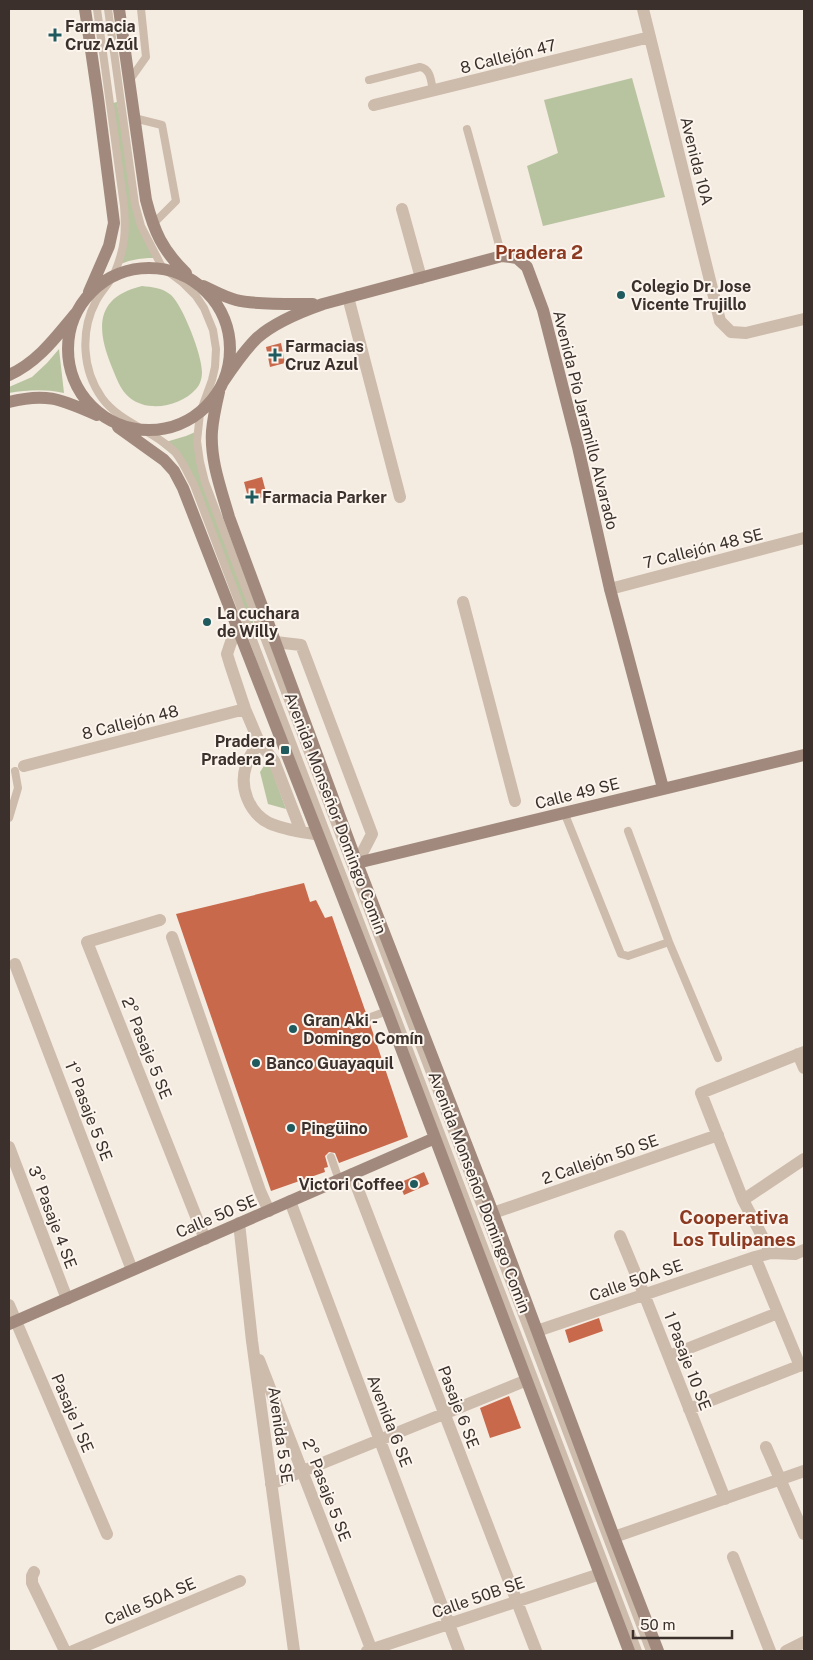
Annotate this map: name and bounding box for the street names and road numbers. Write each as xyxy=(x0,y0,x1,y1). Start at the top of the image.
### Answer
street label: 8 Callejón 47 xyxy=(458,35,558,78)
street label: Avenida 10A xyxy=(676,115,717,207)
street label: Avenida Pío Jaramillo Alvarado xyxy=(549,308,622,532)
street label: 7 Callejón 48 SE xyxy=(641,524,765,573)
street label: Avenida Monseñor Domingo Comin xyxy=(280,689,391,937)
street label: 8 Callejón 48 xyxy=(80,701,180,744)
street label: Calle 49 SE xyxy=(533,774,621,813)
street label: 2° Pasaje 5 SE xyxy=(117,994,176,1102)
street label: 1° Pasaje 5 SE xyxy=(61,1059,116,1164)
street label: Avenida Monseñor Domingo Comin xyxy=(424,1068,535,1316)
street label: 2 Callejón 50 SE xyxy=(539,1131,661,1188)
street label: 3° Pasaje 4 SE xyxy=(24,1163,81,1271)
street label: Calle 50 SE xyxy=(173,1191,260,1242)
street label: Calle 50A SE xyxy=(587,1256,685,1305)
street label: 1 Pasaje 10 SE xyxy=(660,1309,715,1413)
street label: Pasaje 6 SE xyxy=(434,1363,483,1451)
street label: Pasaje 1 SE xyxy=(47,1371,98,1455)
street label: Avenida 6 SE xyxy=(363,1372,416,1470)
street label: Avenida 5 SE xyxy=(264,1385,297,1485)
street label: 2° Pasaje 5 SE xyxy=(298,1436,355,1544)
street label: Calle 50B SE xyxy=(429,1573,527,1622)
street label: Calle 50A SE xyxy=(102,1574,199,1629)

